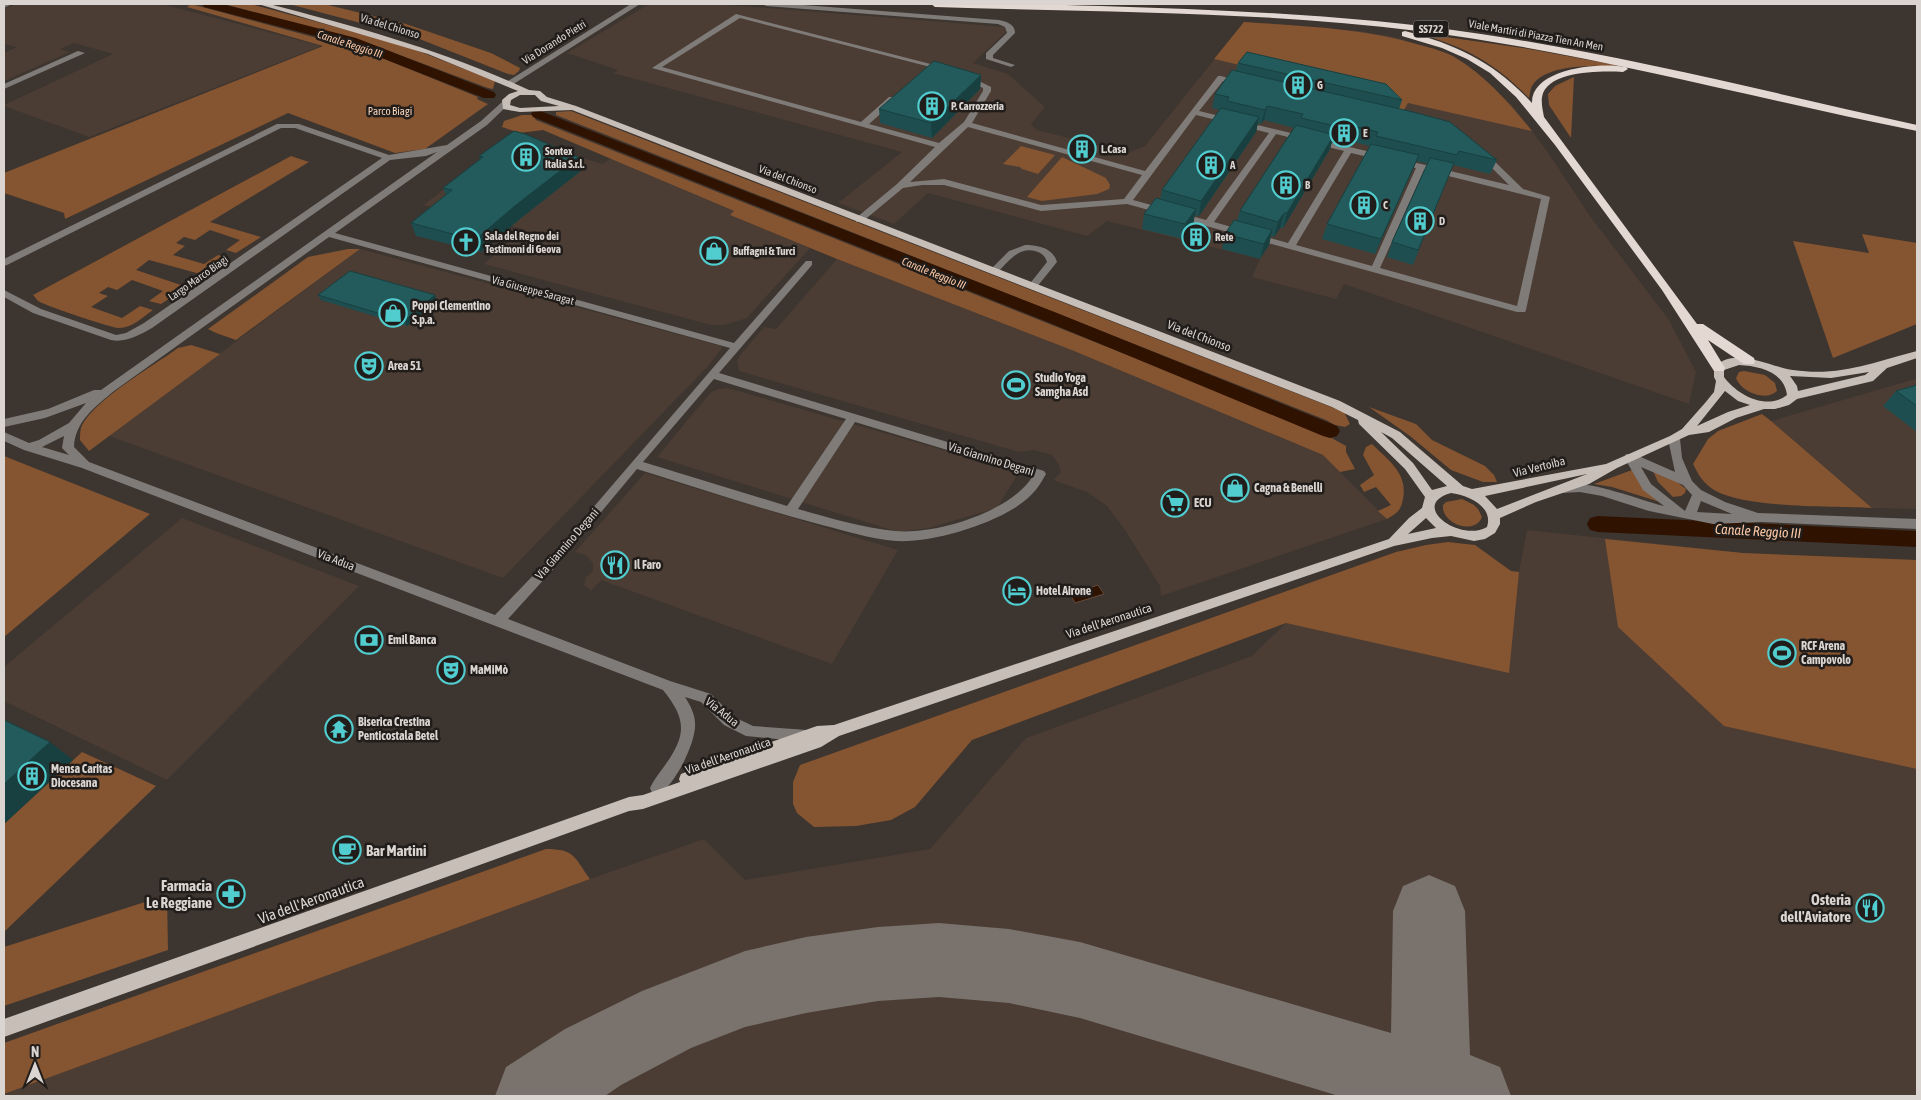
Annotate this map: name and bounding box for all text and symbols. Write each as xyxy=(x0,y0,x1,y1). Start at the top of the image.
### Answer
street label: Via del Chionso xyxy=(359,11,421,41)
street label: Viale Martiri di Piazza Tien An Men xyxy=(1468,17,1604,53)
street label: Via Dorando Pietri xyxy=(520,18,588,66)
road number: SS722 xyxy=(1414,20,1448,38)
water label: Canale Reggio III xyxy=(316,28,384,60)
building icon: G xyxy=(1283,70,1313,100)
place label: G xyxy=(1317,79,1323,91)
building icon: P. Carrozzeria xyxy=(917,91,947,121)
place label: P. Carrozzeria xyxy=(951,100,1004,112)
park label: Parco Biagi xyxy=(368,105,412,117)
building icon: E xyxy=(1329,118,1359,148)
place label: E xyxy=(1363,127,1368,139)
building icon: L.Casa xyxy=(1067,134,1097,164)
building icon: Sontex Italia S.r.l. xyxy=(511,142,541,172)
place label: L.Casa xyxy=(1101,143,1126,155)
place label: Sontex Italia S.r.l. xyxy=(545,145,584,170)
building icon: A xyxy=(1196,150,1226,180)
place label: A xyxy=(1229,159,1236,171)
street label: Via del Chionso xyxy=(757,162,819,196)
building icon: B xyxy=(1271,170,1301,200)
place label: B xyxy=(1305,179,1311,191)
building icon: C xyxy=(1349,190,1379,220)
place label: C xyxy=(1383,199,1388,211)
building icon: D xyxy=(1405,206,1435,236)
place label: D xyxy=(1439,215,1445,227)
building icon: Rete xyxy=(1181,222,1211,252)
church icon: Sala del Regno dei Testimoni di Geova xyxy=(451,227,481,257)
place label: Sala del Regno dei Testimoni di Geova xyxy=(485,230,561,255)
place label: Rete xyxy=(1215,231,1234,243)
shop icon: Buffagni & Turci xyxy=(699,236,729,266)
place label: Buffagni & Turci xyxy=(733,245,796,257)
street label: Largo Marco Biagi xyxy=(166,253,230,303)
water label: Canale Reggio III xyxy=(900,255,968,291)
street label: Via Giuseppe Saragat xyxy=(491,273,575,307)
shop icon: Poppi Clementino S.p.a. xyxy=(378,298,408,328)
place label: Poppi Clementino S.p.a. xyxy=(412,299,491,327)
street label: Via del Chionso xyxy=(1165,317,1233,355)
theatre icon: Area 51 xyxy=(354,351,384,381)
place label: Area 51 xyxy=(387,359,422,373)
sports icon: Studio Yoga Samgha Asd xyxy=(1001,370,1031,400)
place label: Studio Yoga Samgha Asd xyxy=(1035,371,1089,399)
street label: Via Giannino Degani xyxy=(946,439,1036,479)
street label: Via Vertoiba xyxy=(1511,454,1567,480)
shop icon: Cagna & Benelli xyxy=(1220,473,1250,503)
place label: Cagna & Benelli xyxy=(1254,481,1323,495)
supermarket icon: ECU xyxy=(1160,488,1190,518)
place label: ECU xyxy=(1194,496,1212,510)
street label: Via Giannino Degani xyxy=(532,506,602,582)
water label: Canale Reggio III xyxy=(1714,521,1802,541)
street label: Via Adua xyxy=(315,547,357,573)
restaurant icon: Il Faro xyxy=(600,550,630,580)
place label: Il Faro xyxy=(634,558,662,572)
hotel icon: Hotel Airone xyxy=(1002,576,1032,606)
place label: Hotel Airone xyxy=(1036,584,1092,598)
street label: Via dell'Aeronautica xyxy=(1064,601,1154,641)
bank icon: Emil Banca xyxy=(354,625,384,655)
place label: Emil Banca xyxy=(388,633,437,647)
sports icon: RCF Arena Campovolo xyxy=(1767,638,1797,668)
place label: RCF Arena Campovolo xyxy=(1801,639,1851,667)
theatre icon: MaMiMò xyxy=(436,655,466,685)
place label: MaMiMò xyxy=(470,663,508,677)
street label: Via Adua xyxy=(702,695,742,729)
temple icon: Biserica Crestina Penticostala Betel xyxy=(324,714,354,744)
place label: Biserica Crestina Penticostala Betel xyxy=(358,715,439,743)
street label: Via dell'Aeronautica xyxy=(684,735,772,777)
building icon: Mensa Caritas Diocesana xyxy=(17,761,47,791)
place label: Mensa Caritas Diocesana xyxy=(51,762,113,790)
cafe icon: Bar Martini xyxy=(332,835,362,865)
place label: Bar Martini xyxy=(366,842,426,859)
street label: Via dell'Aeronautica xyxy=(256,873,366,927)
place label: Farmacia Le Reggiane xyxy=(146,877,212,911)
pharmacy icon: Farmacia Le Reggiane xyxy=(216,879,246,909)
place label: Osteria dell'Aviatore xyxy=(1780,891,1851,925)
restaurant icon: Osteria dell'Aviatore xyxy=(1855,893,1885,923)
north arrow xyxy=(10,1040,60,1090)
text: N xyxy=(31,1044,39,1060)

